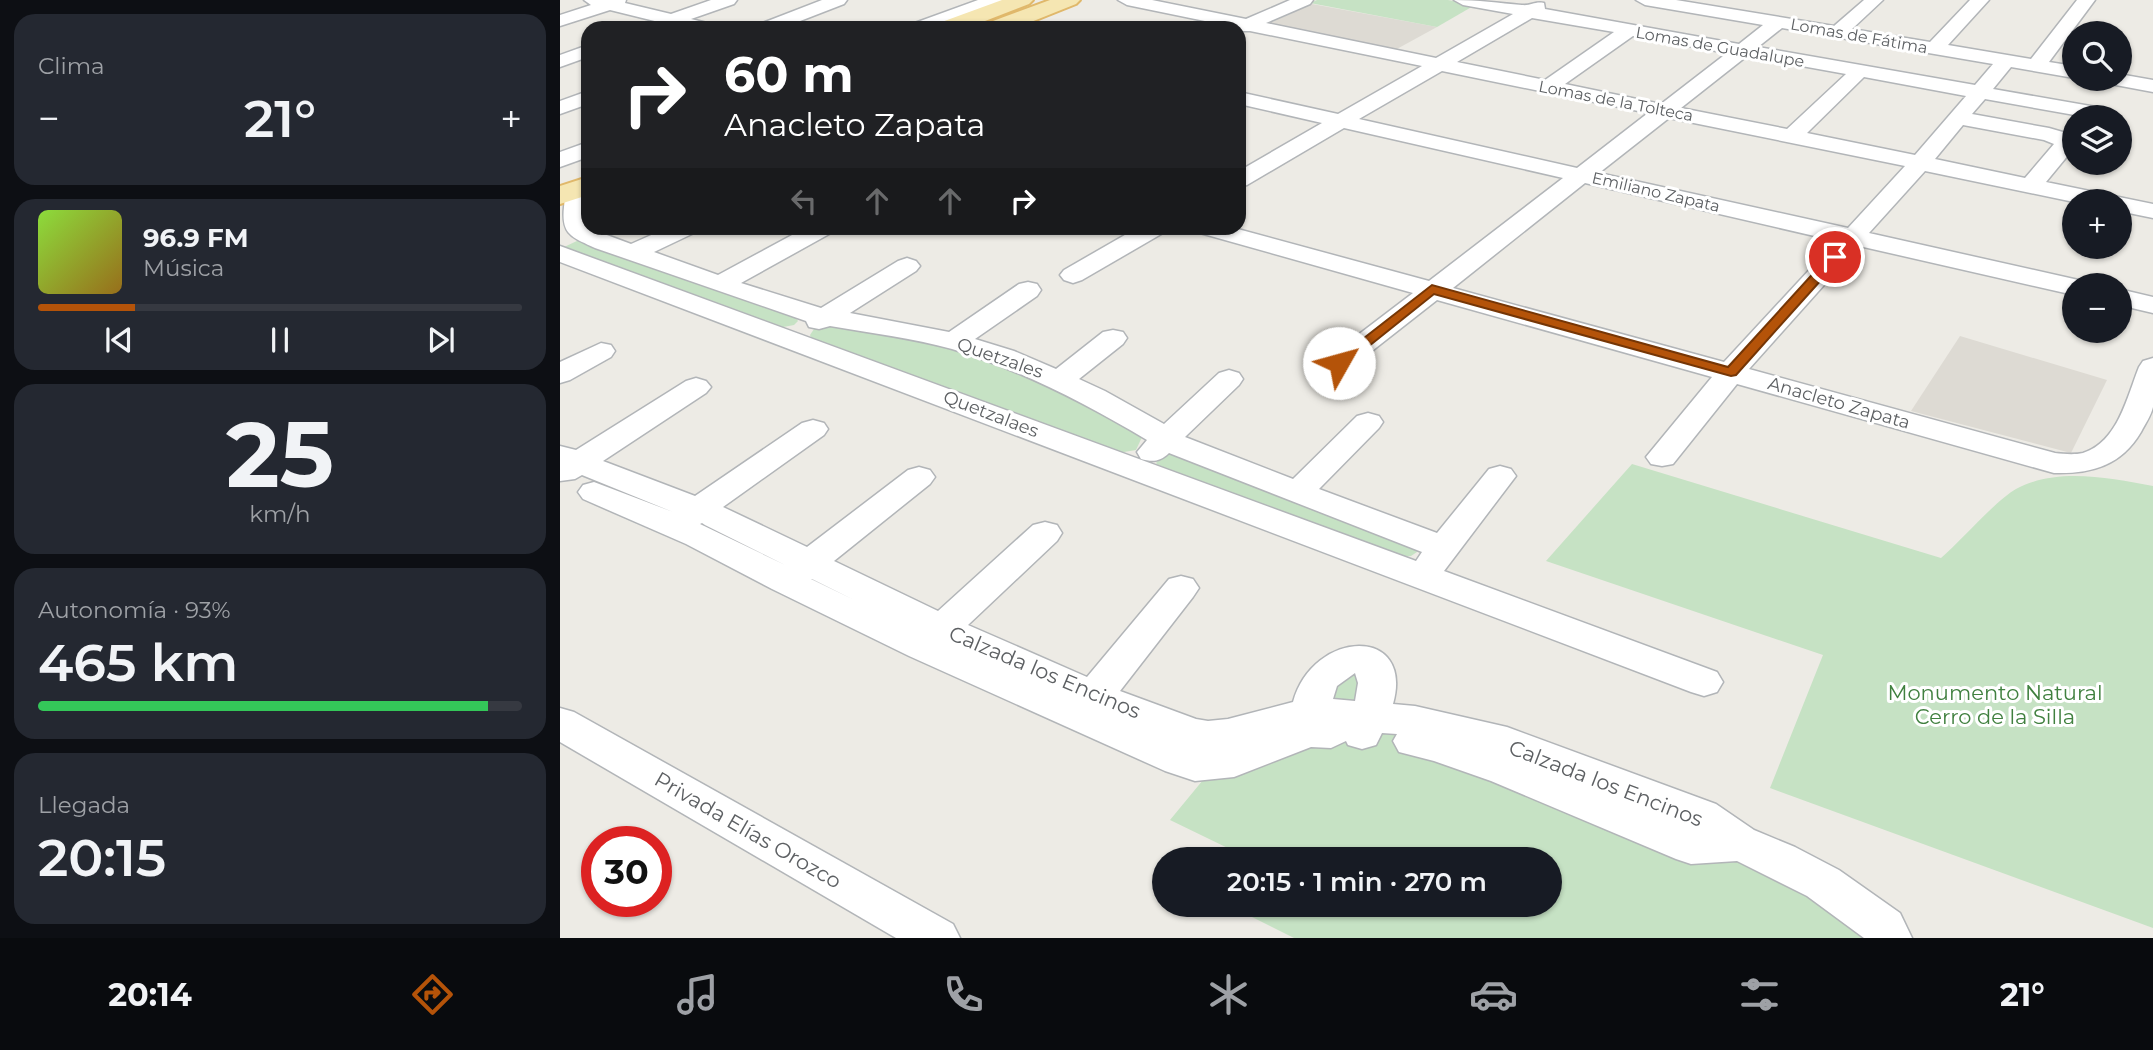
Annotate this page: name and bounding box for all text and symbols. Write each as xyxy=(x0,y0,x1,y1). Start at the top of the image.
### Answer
street label: Lomas de Fátima xyxy=(1789,15,1929,57)
map controls xyxy=(2062,21,2132,343)
button: search xyxy=(2062,21,2132,91)
street label: Lomas de Guadalupe xyxy=(1634,23,1806,71)
text: 60 m xyxy=(724,45,854,104)
icon: right xyxy=(609,49,700,140)
text: Clima xyxy=(38,52,105,80)
street label: Lomas de la Tolteca xyxy=(1537,77,1695,125)
text: 21° xyxy=(244,87,316,150)
text: − xyxy=(38,95,60,142)
text: + xyxy=(500,95,522,142)
text: Anacleto Zapata xyxy=(724,105,985,144)
button: layers xyxy=(2062,105,2132,175)
street label: Emiliano Zapata xyxy=(1590,168,1722,216)
icon: left xyxy=(785,182,823,220)
icon: ahead xyxy=(858,182,896,220)
icon: ahead xyxy=(931,182,969,220)
icon: right xyxy=(1004,182,1042,220)
button: + xyxy=(2062,189,2132,259)
text: 96.9 FM xyxy=(143,222,249,254)
pin xyxy=(1805,227,1865,287)
icon: arrive xyxy=(1816,238,1854,276)
text: Música xyxy=(143,254,224,282)
button: − xyxy=(2062,273,2132,343)
icon: previous xyxy=(100,321,138,359)
icon: pause xyxy=(261,321,299,359)
icon: next xyxy=(422,321,460,359)
position arrow xyxy=(1302,326,1376,400)
street label: Quetzales xyxy=(954,333,1046,383)
street label: Anacleto Zapata xyxy=(1765,372,1913,434)
street label: Quetzalaes xyxy=(940,386,1042,442)
text: 25 xyxy=(226,399,334,510)
text: km/h xyxy=(249,500,311,528)
text: Autonomía · 93% xyxy=(38,596,231,624)
street label: Calzada los Encinos xyxy=(945,620,1145,724)
text: 465 km xyxy=(38,631,238,694)
park label: Monumento Natural Cerro de la Silla xyxy=(1887,680,2103,729)
street label: Calzada los Encinos xyxy=(1505,734,1707,832)
street label: Privada Elías Orozco xyxy=(650,766,846,894)
text: Llegada xyxy=(38,791,130,819)
text: 20:15 xyxy=(38,826,166,889)
speed limit sign: 30 xyxy=(581,826,672,917)
text: 20:15 · 1 min · 270 m xyxy=(1227,866,1487,898)
icon: directions xyxy=(408,970,457,1019)
icon: music xyxy=(673,970,722,1019)
icon: phone xyxy=(939,970,988,1019)
icon: climate xyxy=(1204,970,1253,1019)
icon: car xyxy=(1469,970,1518,1019)
icon: filters xyxy=(1735,970,1784,1019)
text: 20:14 xyxy=(108,975,192,1014)
text: 21° xyxy=(2000,975,2045,1014)

